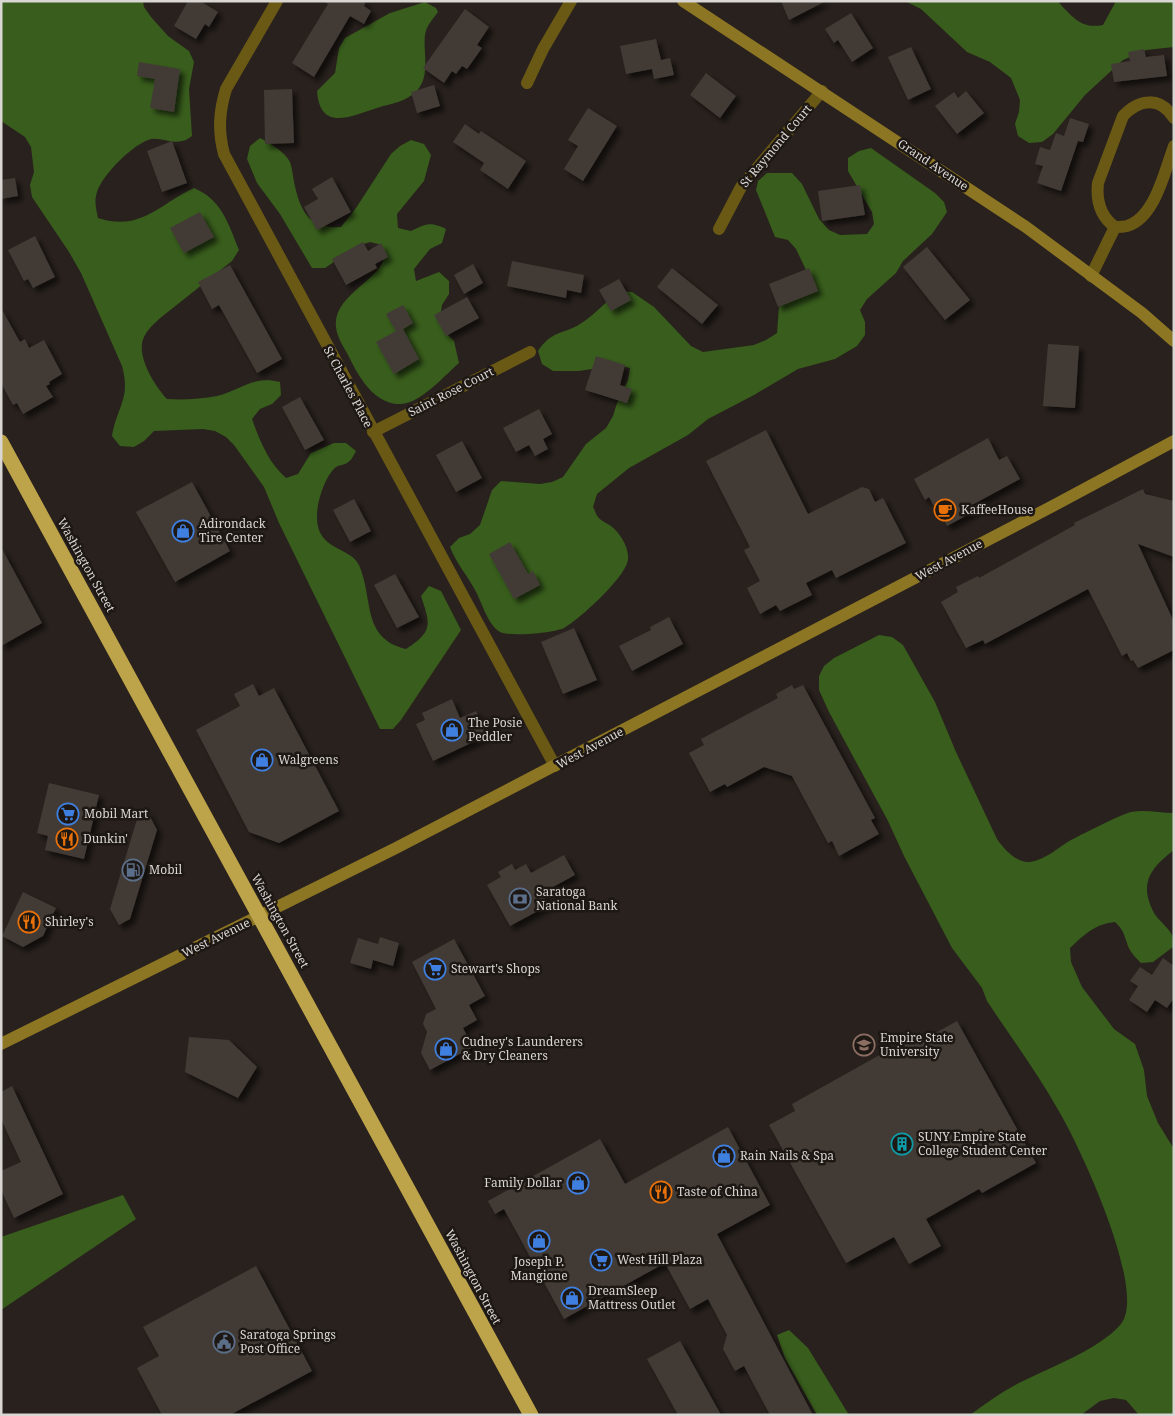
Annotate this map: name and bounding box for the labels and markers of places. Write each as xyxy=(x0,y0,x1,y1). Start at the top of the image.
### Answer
cafe icon: KaffeeHouse xyxy=(933,498,957,522)
place label: KaffeeHouse xyxy=(961,501,1033,518)
place label: Adirondack Tire Center xyxy=(199,515,267,546)
shop icon: Adirondack Tire Center xyxy=(171,519,195,543)
place label: The Posie Peddler xyxy=(468,714,522,745)
shop icon: The Posie Peddler xyxy=(440,718,464,742)
shop icon: Walgreens xyxy=(250,748,274,772)
place label: Walgreens xyxy=(278,751,338,768)
supermarket icon: Mobil Mart xyxy=(56,802,80,826)
place label: Mobil Mart xyxy=(84,805,148,822)
restaurant icon: Dunkin' xyxy=(55,827,79,851)
place label: Dunkin' xyxy=(83,830,128,847)
fuel station icon: Mobil xyxy=(121,858,145,882)
place label: Mobil xyxy=(149,861,182,878)
place label: Saratoga National Bank xyxy=(536,883,619,914)
bank icon: Saratoga National Bank xyxy=(508,887,532,911)
restaurant icon: Shirley's xyxy=(17,910,41,934)
place label: Shirley's xyxy=(45,913,94,930)
supermarket icon: Stewart's Shops xyxy=(423,957,447,981)
place label: Stewart's Shops xyxy=(451,960,540,977)
place label: Empire State University xyxy=(880,1029,953,1060)
place label: Cudney's Launderers & Dry Cleaners xyxy=(462,1033,583,1064)
school or university icon: Empire State University xyxy=(852,1033,876,1057)
shop icon: Cudney's Launderers & Dry Cleaners xyxy=(434,1037,458,1061)
place label: SUNY Empire State College Student Center xyxy=(918,1128,1048,1159)
building icon: SUNY Empire State College Student Center xyxy=(890,1132,914,1156)
shop icon: Rain Nails & Spa xyxy=(712,1144,736,1168)
place label: Rain Nails & Spa xyxy=(740,1147,834,1164)
shop icon: Family Dollar xyxy=(566,1171,590,1195)
place label: Family Dollar xyxy=(484,1174,562,1191)
restaurant icon: Taste of China xyxy=(649,1180,673,1204)
place label: Taste of China xyxy=(677,1183,758,1200)
shop icon: Joseph P. Mangione xyxy=(527,1229,551,1253)
supermarket icon: West Hill Plaza xyxy=(589,1248,613,1272)
place label: West Hill Plaza xyxy=(617,1251,703,1268)
place label: Joseph P. Mangione xyxy=(510,1253,568,1284)
place label: DreamSleep Mattress Outlet xyxy=(588,1282,676,1313)
shop icon: DreamSleep Mattress Outlet xyxy=(560,1286,584,1310)
place label: Saratoga Springs Post Office xyxy=(240,1326,336,1357)
public building icon: Saratoga Springs Post Office xyxy=(212,1330,236,1354)

